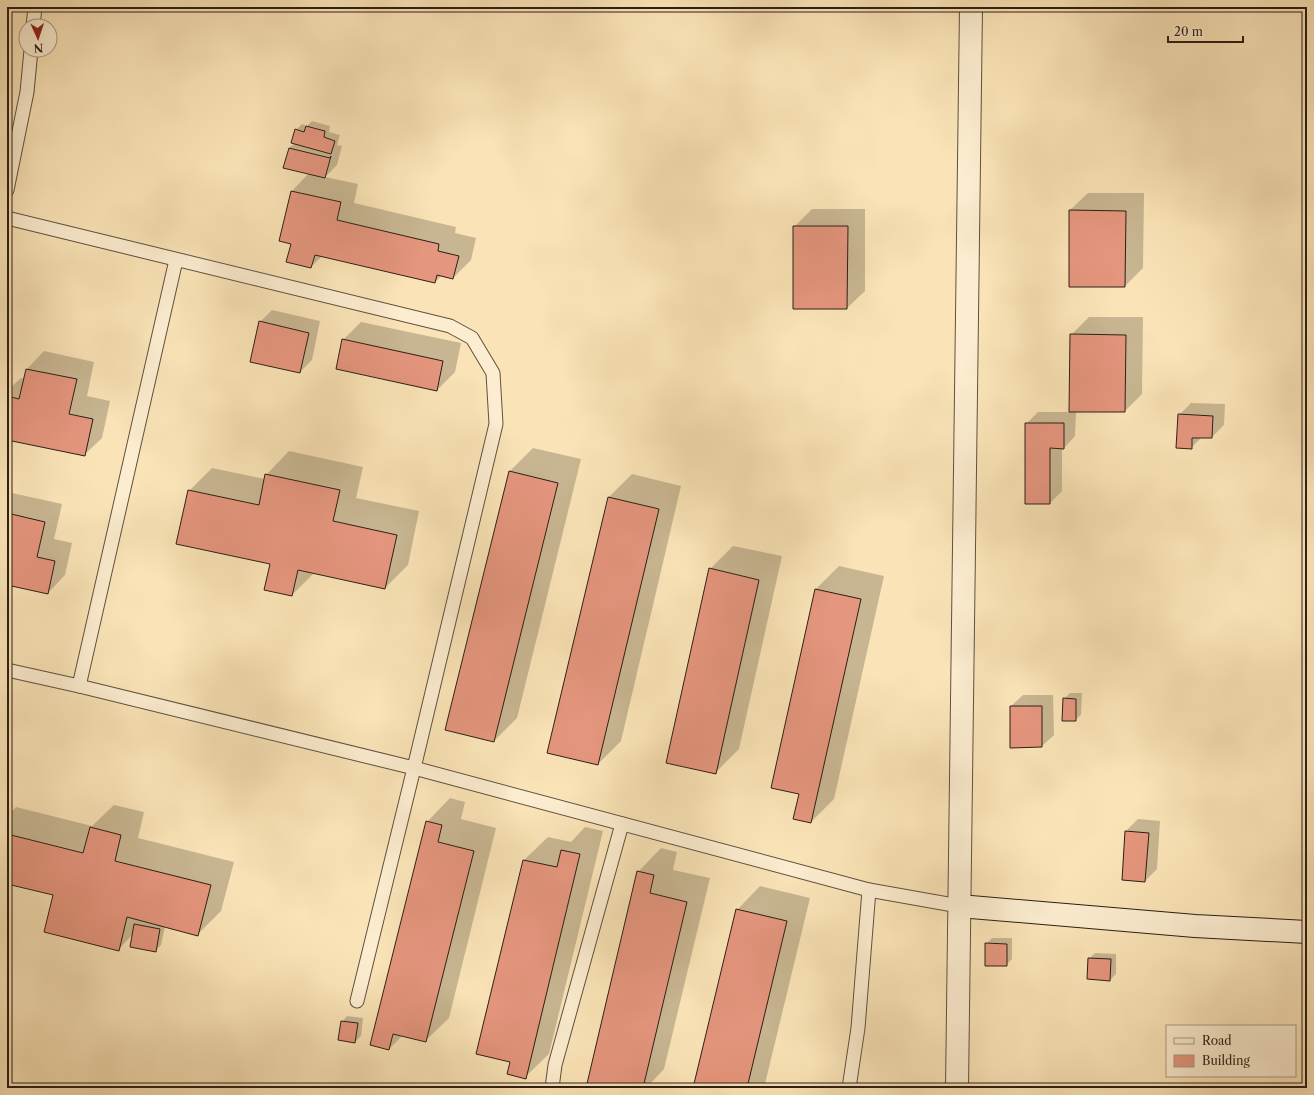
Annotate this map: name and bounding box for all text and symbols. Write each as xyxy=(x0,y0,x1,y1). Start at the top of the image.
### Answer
north arrow xyxy=(18,18,58,58)
scale bar xyxy=(1168,18,1243,44)
text: 20 m xyxy=(1174,24,1203,39)
text: N xyxy=(33,41,44,55)
legend xyxy=(1166,1025,1296,1077)
text: Road xyxy=(1202,1033,1232,1048)
text: Building xyxy=(1202,1053,1250,1068)

